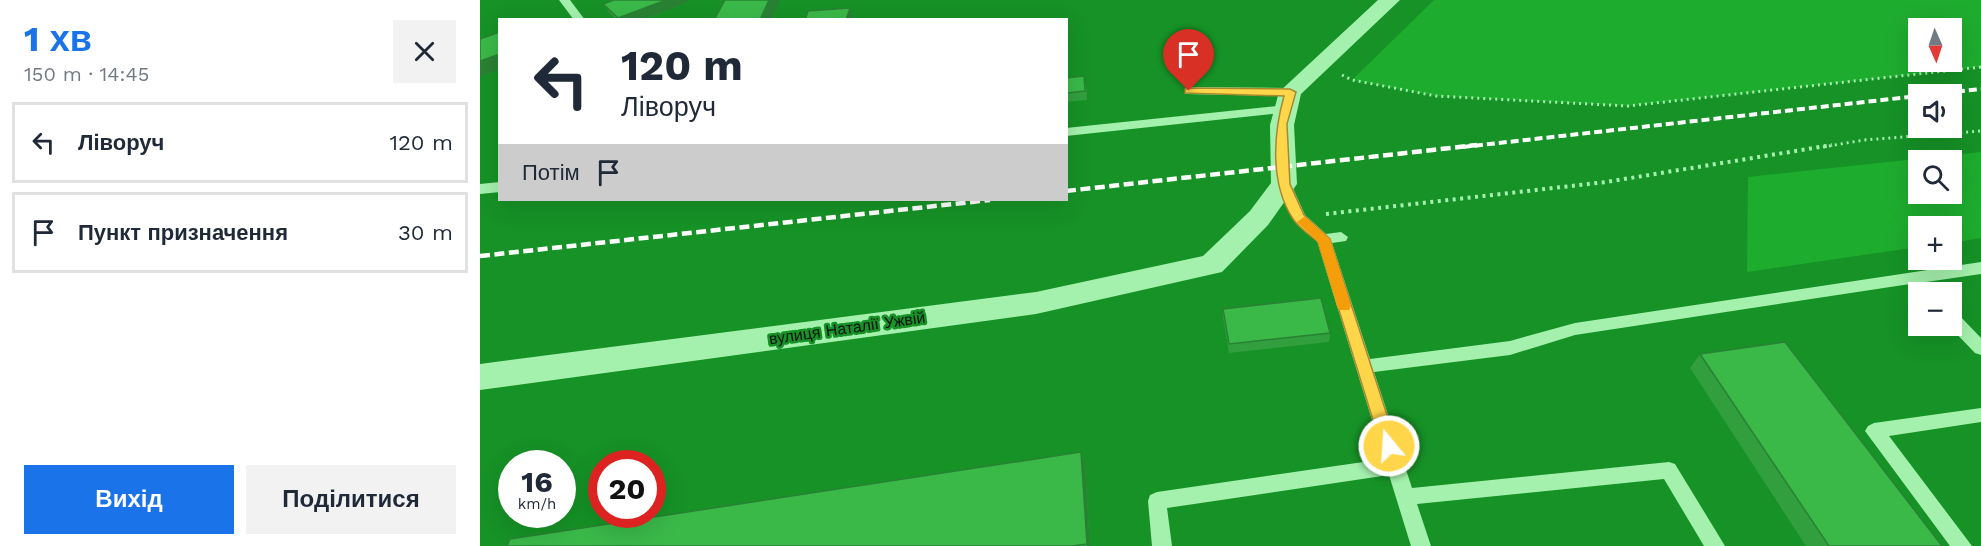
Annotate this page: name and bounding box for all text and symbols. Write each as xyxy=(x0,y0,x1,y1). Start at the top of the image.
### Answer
text: 1 хв xyxy=(24,18,92,60)
north arrow xyxy=(1908,18,1962,72)
map controls xyxy=(1908,18,1962,336)
button: close xyxy=(393,20,456,83)
pin xyxy=(1163,29,1214,91)
icon: arrive xyxy=(1172,38,1205,71)
text: 120 m xyxy=(621,41,743,90)
icon: left xyxy=(522,42,600,120)
text: 150 m · 14:45 xyxy=(24,62,149,86)
button: sound xyxy=(1908,84,1962,138)
text: Ліворуч xyxy=(621,91,716,123)
icon: left xyxy=(27,126,60,159)
text: Ліворуч xyxy=(78,130,164,155)
text: 120 m xyxy=(389,130,453,155)
button: search xyxy=(1908,150,1962,204)
icon: arrive xyxy=(592,156,625,189)
text: Потім xyxy=(522,160,580,185)
icon: arrive xyxy=(27,216,60,249)
button: + xyxy=(1908,216,1962,270)
text: Пункт призначення xyxy=(78,220,288,245)
text: 30 m xyxy=(398,220,453,245)
button: − xyxy=(1908,282,1962,336)
street label: вулиця Наталії Ужвій xyxy=(768,308,926,348)
position arrow xyxy=(1357,414,1421,478)
speed limit sign: 20 xyxy=(588,450,666,528)
text: 16 xyxy=(521,464,553,499)
button: Вихід xyxy=(24,465,234,534)
button: Поділитися xyxy=(246,465,456,534)
text: km/h xyxy=(518,495,556,513)

